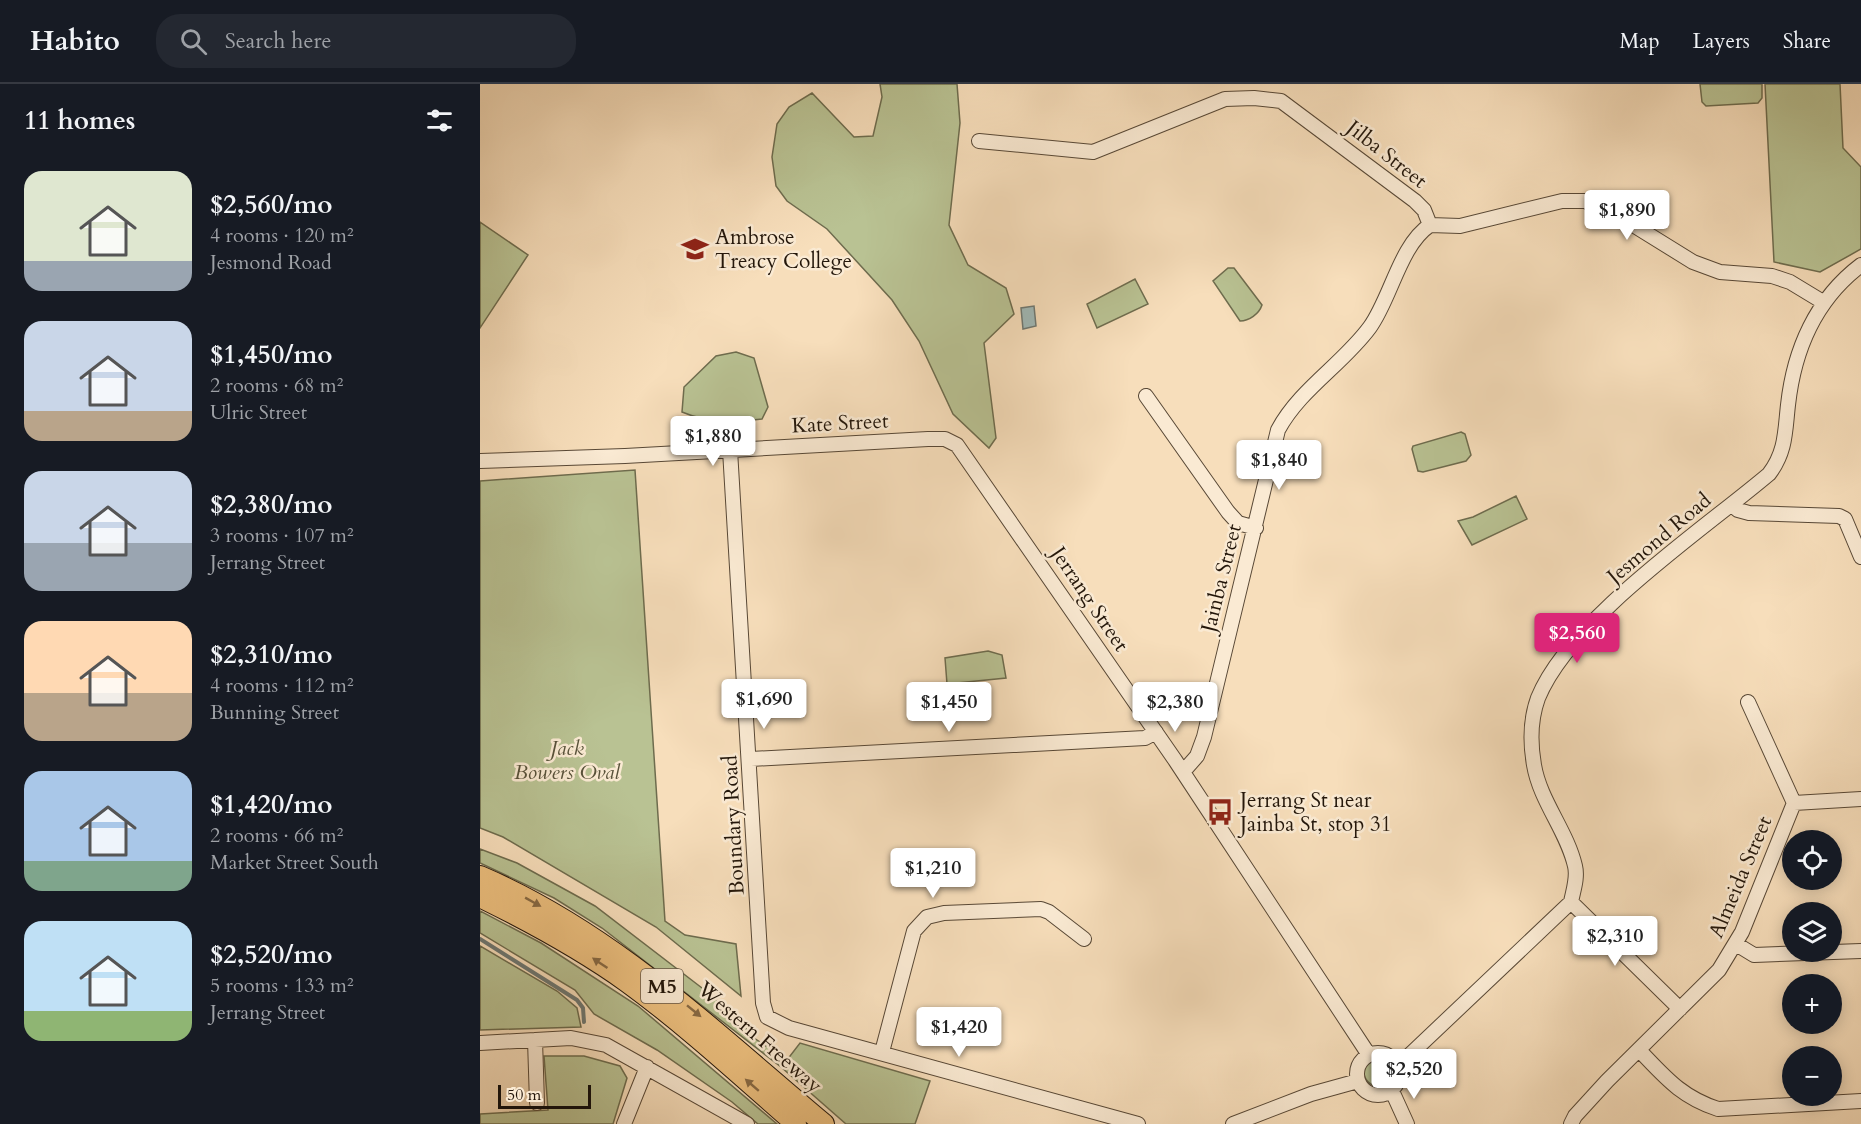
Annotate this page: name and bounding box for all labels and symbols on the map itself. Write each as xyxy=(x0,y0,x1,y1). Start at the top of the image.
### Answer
street label: Jilba Street xyxy=(1338,112,1433,195)
pin: $1,890 xyxy=(1578,190,1676,241)
place label: Ambrose Treacy College xyxy=(715,223,852,276)
school or university icon: Ambrose Treacy College xyxy=(680,234,710,264)
street label: Kate Street xyxy=(791,406,890,441)
pin: $1,880 xyxy=(664,416,762,467)
pin: $1,840 xyxy=(1230,440,1328,491)
street label: Jesmond Road xyxy=(1599,486,1718,592)
street label: Jainba Street xyxy=(1193,521,1249,638)
street label: Jerrang Street xyxy=(1042,539,1136,658)
pin: $2,560 xyxy=(1528,613,1626,664)
pin: $1,690 xyxy=(715,679,813,730)
pin: $1,450 xyxy=(900,682,998,733)
pin: $2,380 xyxy=(1126,682,1224,733)
park label: Jack Bowers Oval xyxy=(514,734,621,787)
street label: Boundary Road xyxy=(715,754,752,896)
place label: Jerrang St near Jainba St, stop 31 xyxy=(1237,786,1391,839)
bus stop icon: Jerrang St near Jainba St, stop 31 xyxy=(1205,797,1235,827)
street label: Almeida Street xyxy=(1702,811,1779,943)
pin: $1,210 xyxy=(884,848,982,899)
one-way arrow xyxy=(524,897,541,907)
pin: $2,310 xyxy=(1566,916,1664,967)
one-way arrow xyxy=(591,958,608,969)
road number: M5 xyxy=(641,969,683,1003)
street label: Western Freeway xyxy=(690,974,828,1100)
one-way arrow xyxy=(686,1004,701,1017)
pin: $1,420 xyxy=(910,1007,1008,1058)
pin: $2,520 xyxy=(1365,1049,1463,1100)
one-way arrow xyxy=(744,1079,760,1092)
scale bar xyxy=(498,1082,591,1110)

